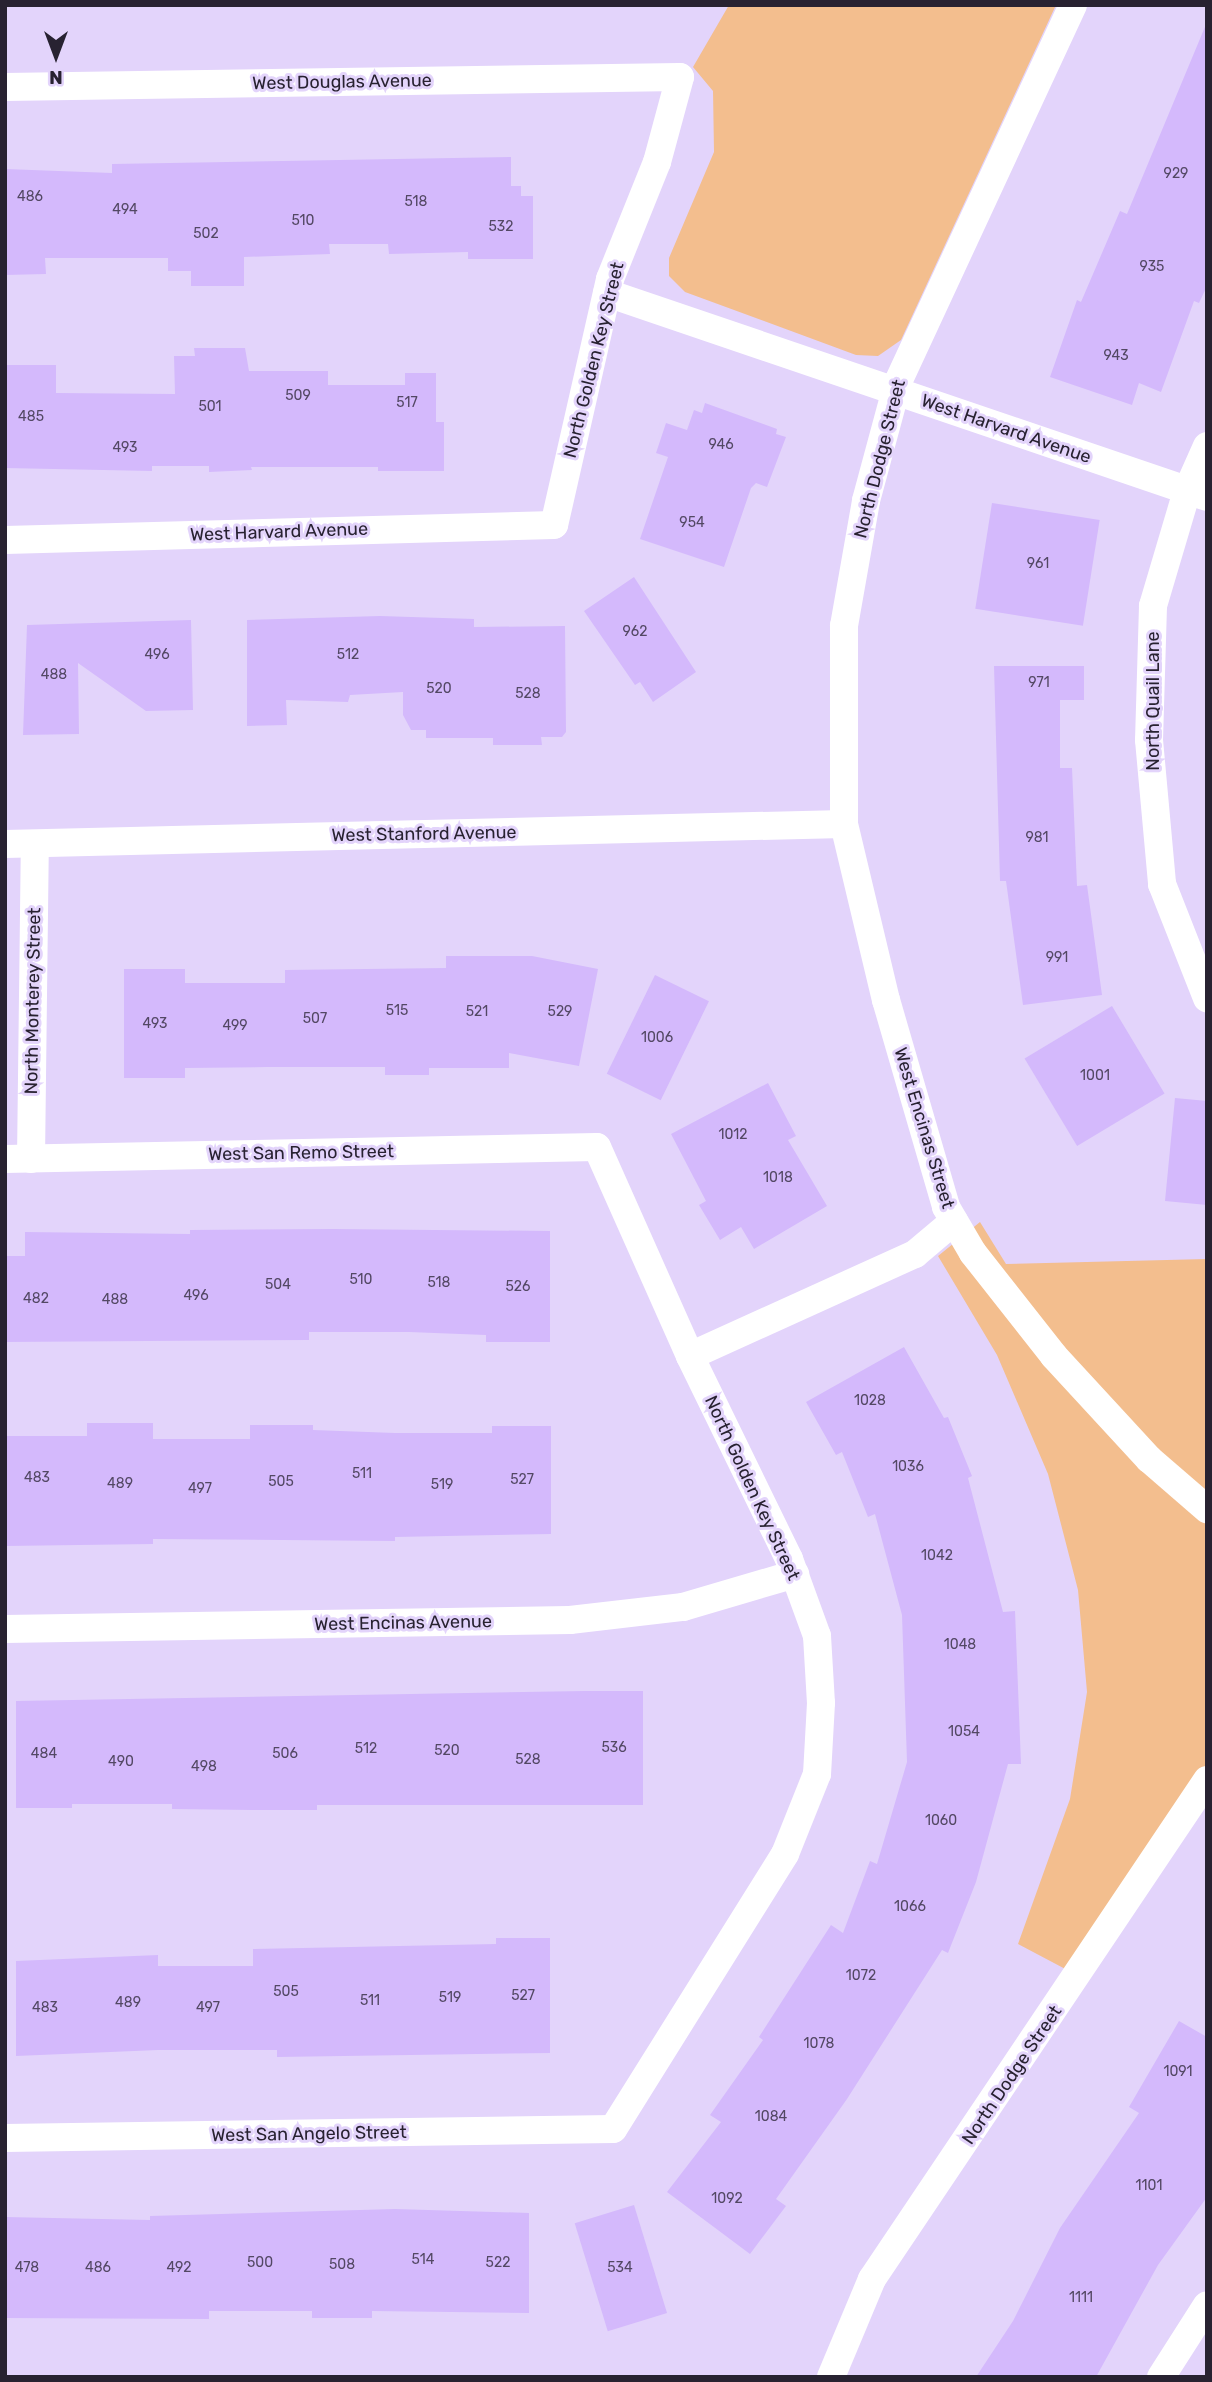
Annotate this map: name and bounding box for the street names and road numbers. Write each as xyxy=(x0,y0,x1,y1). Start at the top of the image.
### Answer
street label: West Douglas Avenue xyxy=(252,70,432,94)
street label: North Golden Key Street xyxy=(559,260,629,460)
street label: North Dodge Street xyxy=(850,377,910,541)
street label: West Harvard Avenue xyxy=(918,390,1094,468)
street label: West Harvard Avenue xyxy=(189,518,369,546)
street label: North Quail Lane xyxy=(1142,631,1164,771)
street label: West Stanford Avenue xyxy=(331,822,517,846)
street label: North Monterey Street xyxy=(21,907,45,1095)
street label: West Encinas Street xyxy=(889,1045,959,1211)
street label: West San Remo Street xyxy=(208,1141,394,1165)
street label: North Golden Key Street xyxy=(700,1392,804,1584)
street label: West Encinas Avenue xyxy=(314,1611,492,1635)
street label: North Dodge Street xyxy=(958,2001,1066,2149)
street label: West San Angelo Street xyxy=(211,2121,407,2147)

